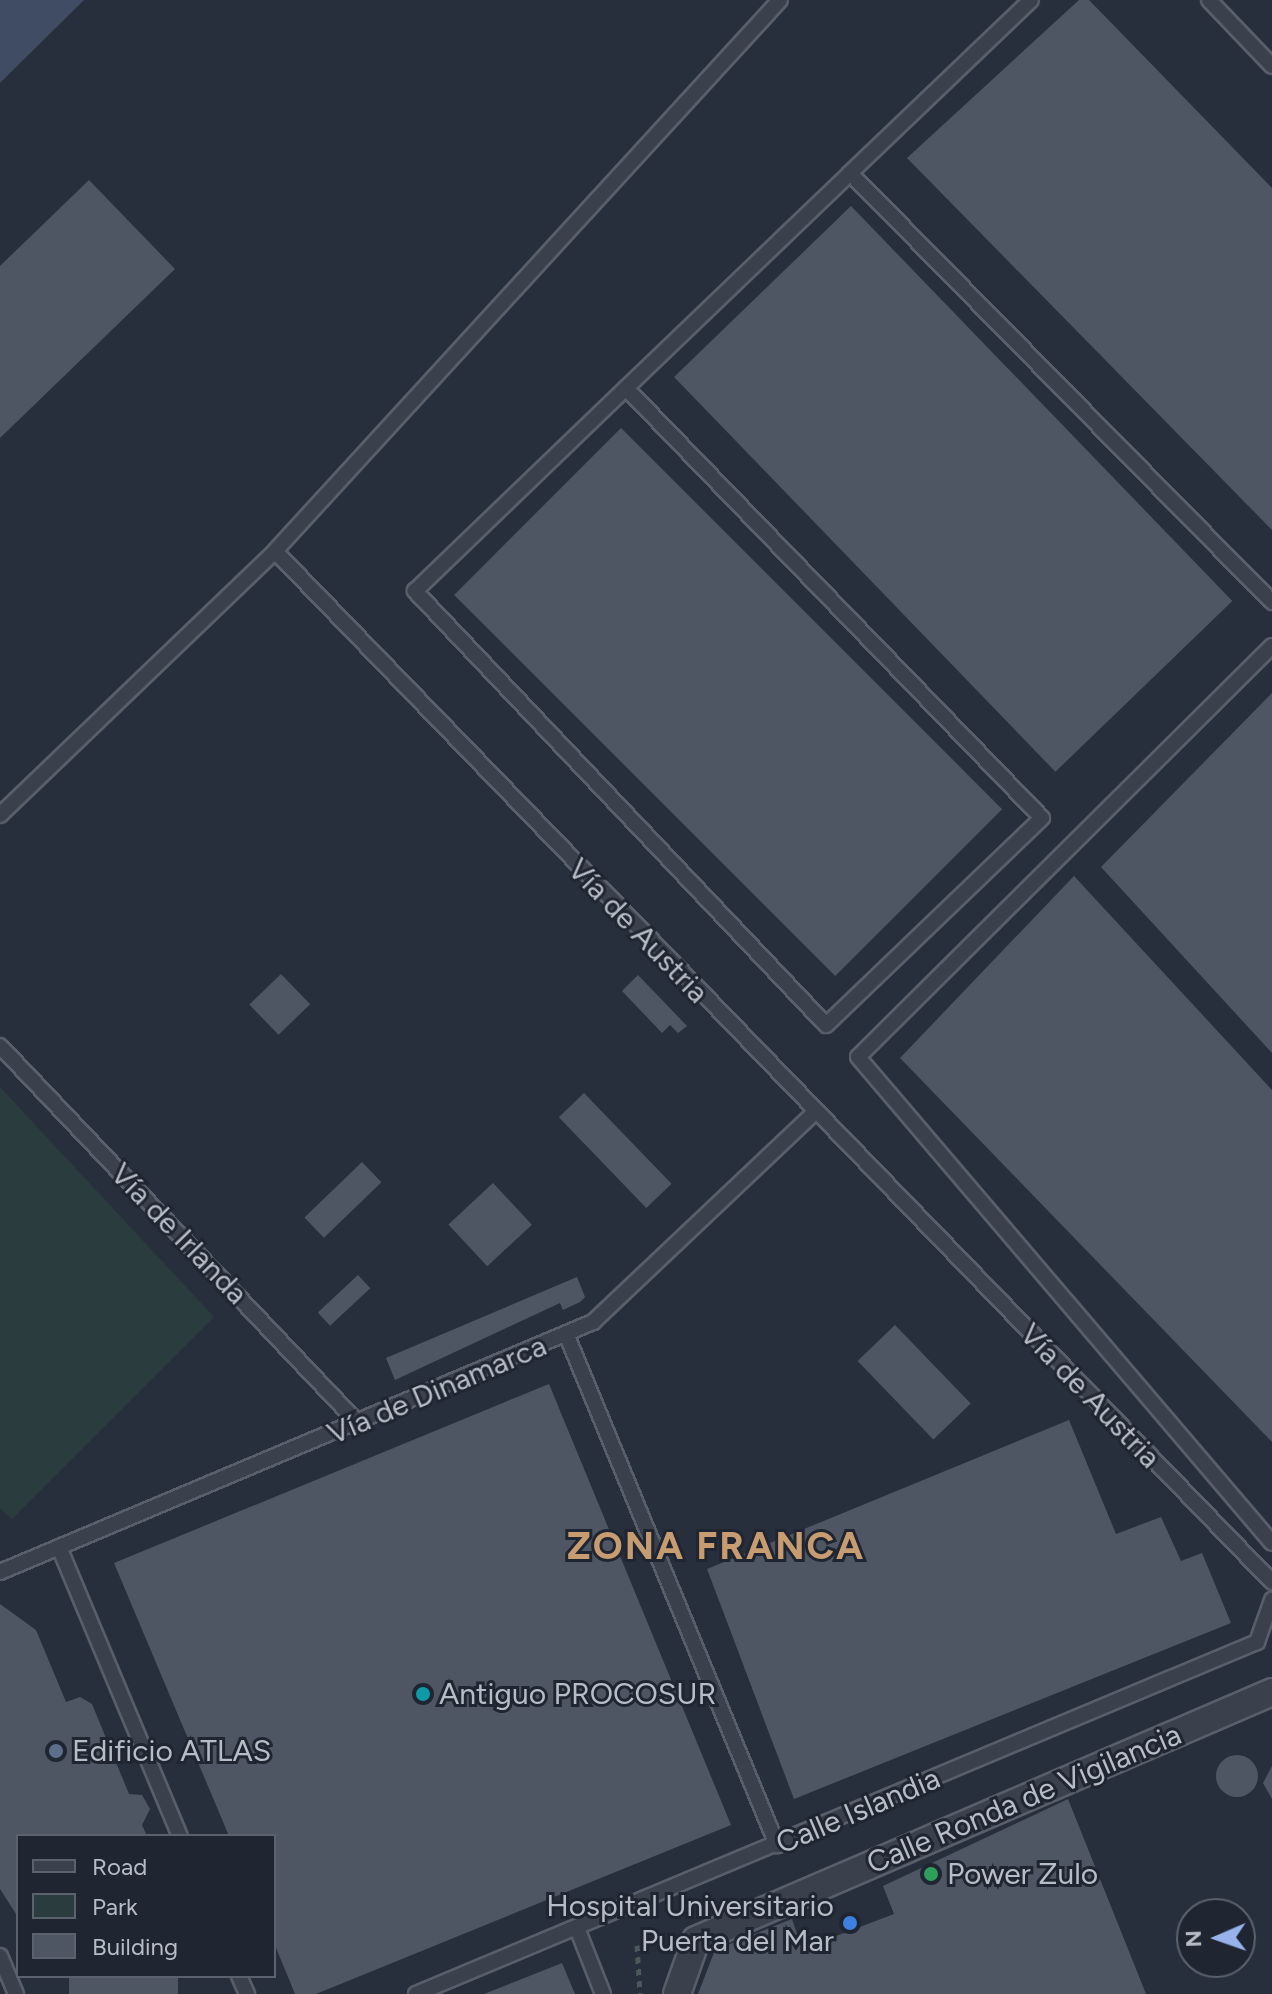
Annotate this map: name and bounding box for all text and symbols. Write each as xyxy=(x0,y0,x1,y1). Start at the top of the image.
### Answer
street label: Vía de Austria xyxy=(560,851,716,1011)
street label: Vía de Irlanda xyxy=(103,1156,255,1312)
street label: Vía de Austria xyxy=(1012,1316,1168,1476)
street label: Vía de Dinamarca xyxy=(322,1328,552,1452)
district label: ZONA FRANCA xyxy=(567,1524,865,1570)
place label: Antiguo PROCOSUR xyxy=(439,1676,716,1712)
marker: Antiguo PROCOSUR xyxy=(414,1685,432,1703)
street label: Calle Ronda de Vigilancia xyxy=(861,1716,1187,1882)
place label: Edificio ATLAS xyxy=(72,1733,271,1769)
marker: Edificio ATLAS xyxy=(47,1742,65,1760)
street label: Calle Islandia xyxy=(771,1760,945,1862)
legend xyxy=(16,1834,276,1978)
text: Road xyxy=(92,1852,147,1881)
place label: Power Zulo xyxy=(947,1856,1098,1892)
marker: Power Zulo xyxy=(922,1865,940,1883)
place label: Hospital Universitario Puerta del Mar xyxy=(546,1888,834,1958)
text: Park xyxy=(92,1892,138,1921)
north arrow xyxy=(1176,1898,1256,1978)
marker: Hospital Universitario Puerta del Mar xyxy=(841,1914,859,1932)
text: N xyxy=(1180,1930,1207,1948)
text: Building xyxy=(92,1932,178,1961)

